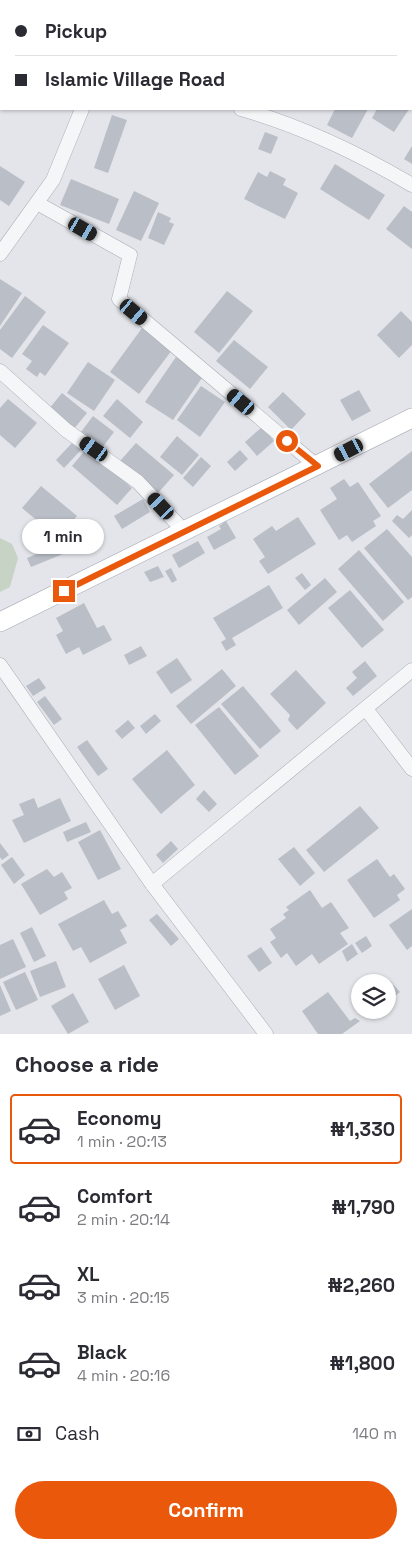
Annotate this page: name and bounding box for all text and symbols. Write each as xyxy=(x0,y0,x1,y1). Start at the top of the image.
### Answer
text: Pickup xyxy=(45,19,107,44)
text: Islamic Village Road xyxy=(45,67,225,92)
car xyxy=(66,215,99,243)
car xyxy=(117,297,150,327)
car xyxy=(224,387,257,417)
route start xyxy=(276,430,298,452)
car xyxy=(77,434,110,464)
car xyxy=(332,437,365,463)
car xyxy=(145,490,176,522)
callout: 1 min xyxy=(23,518,105,554)
text: 1 min xyxy=(43,526,83,547)
route end xyxy=(53,580,75,602)
map controls xyxy=(351,974,396,1019)
button: layers xyxy=(351,974,396,1019)
text: Choose a ride xyxy=(15,1050,159,1078)
text: Economy xyxy=(77,1106,161,1131)
icon: car xyxy=(17,1107,62,1152)
text: ₦1,330 xyxy=(330,1117,395,1142)
text: 1 min · 20:13 xyxy=(77,1131,167,1152)
text: Comfort xyxy=(77,1184,153,1209)
icon: car xyxy=(17,1185,62,1230)
text: ₦1,790 xyxy=(332,1195,395,1220)
text: 2 min · 20:14 xyxy=(77,1209,170,1230)
text: XL xyxy=(77,1262,100,1287)
icon: car xyxy=(17,1263,62,1308)
text: ₦2,260 xyxy=(327,1273,395,1298)
text: 3 min · 20:15 xyxy=(77,1287,170,1308)
text: Black xyxy=(77,1340,127,1365)
icon: car xyxy=(17,1341,62,1386)
text: ₦1,800 xyxy=(329,1351,395,1376)
text: 4 min · 20:16 xyxy=(77,1365,170,1386)
icon: cash xyxy=(15,1420,43,1448)
text: Cash xyxy=(55,1421,100,1446)
text: 140 m xyxy=(352,1423,397,1444)
button: Confirm xyxy=(15,1481,397,1539)

